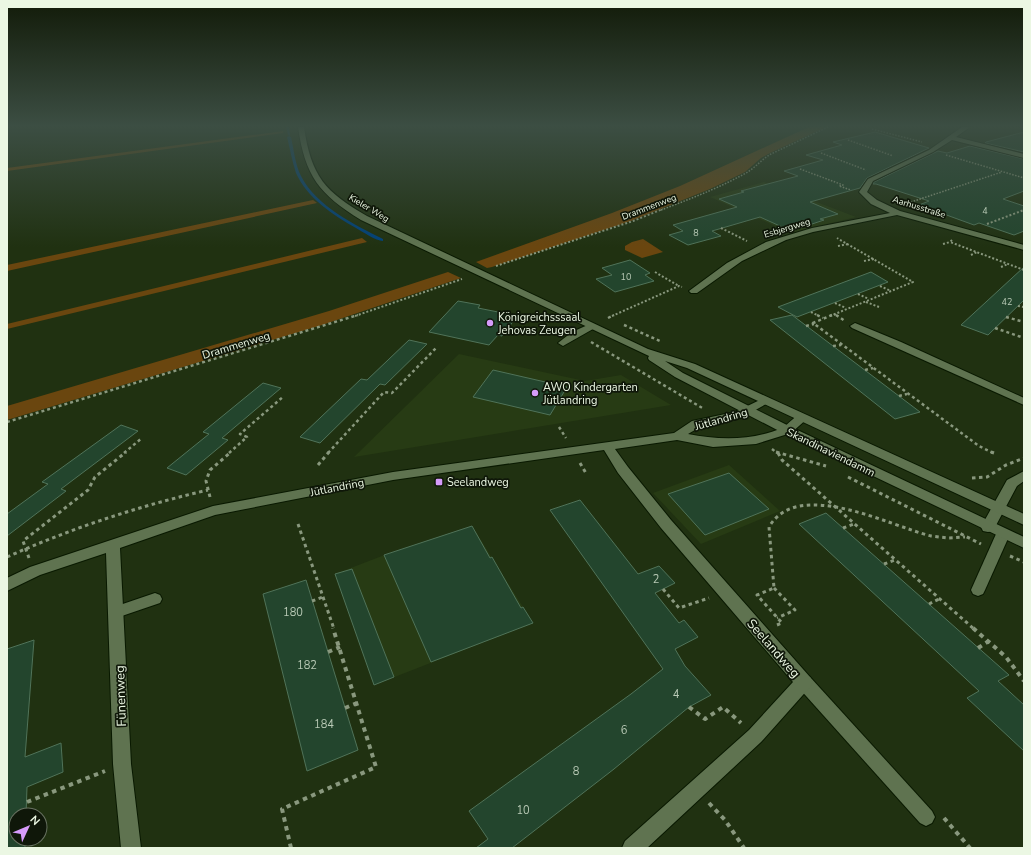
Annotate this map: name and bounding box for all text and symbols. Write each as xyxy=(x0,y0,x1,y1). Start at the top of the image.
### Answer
street label: Kieler Weg xyxy=(347,191,391,225)
street label: Drammenweg xyxy=(620,191,678,223)
street label: Aarhusstraße xyxy=(891,193,947,221)
house number: 4 xyxy=(982,205,988,217)
street label: Esbjergweg xyxy=(762,215,812,241)
house number: 8 xyxy=(693,227,699,239)
house number: 10 xyxy=(621,271,631,283)
house number: 42 xyxy=(1002,296,1012,308)
place label: Königreichsssaal Jehovas Zeugen xyxy=(497,310,581,338)
marker: Königreichsssaal Jehovas Zeugen xyxy=(485,318,495,328)
street label: Drammenweg xyxy=(200,328,272,363)
place label: AWO Kindergarten Jütlandring xyxy=(542,380,638,408)
marker: AWO Kindergarten Jütlandring xyxy=(530,388,540,398)
street label: Jütlandring xyxy=(692,405,749,434)
street label: Skandinaviendamm xyxy=(784,425,878,480)
street label: Jütlandring xyxy=(308,475,365,500)
place label: Seelandweg xyxy=(447,475,509,490)
marker: Seelandweg xyxy=(434,477,444,487)
house number: 2 xyxy=(653,572,659,587)
house number: 180 xyxy=(283,605,303,620)
street label: Seelandweg xyxy=(743,615,804,682)
house number: 182 xyxy=(297,658,317,673)
street label: Fünenweg xyxy=(111,665,131,727)
house number: 4 xyxy=(673,687,680,702)
house number: 184 xyxy=(314,717,334,732)
house number: 6 xyxy=(621,723,628,738)
house number: 8 xyxy=(573,764,580,779)
house number: 10 xyxy=(516,803,530,818)
north arrow xyxy=(8,807,48,847)
text: N xyxy=(27,812,43,829)

